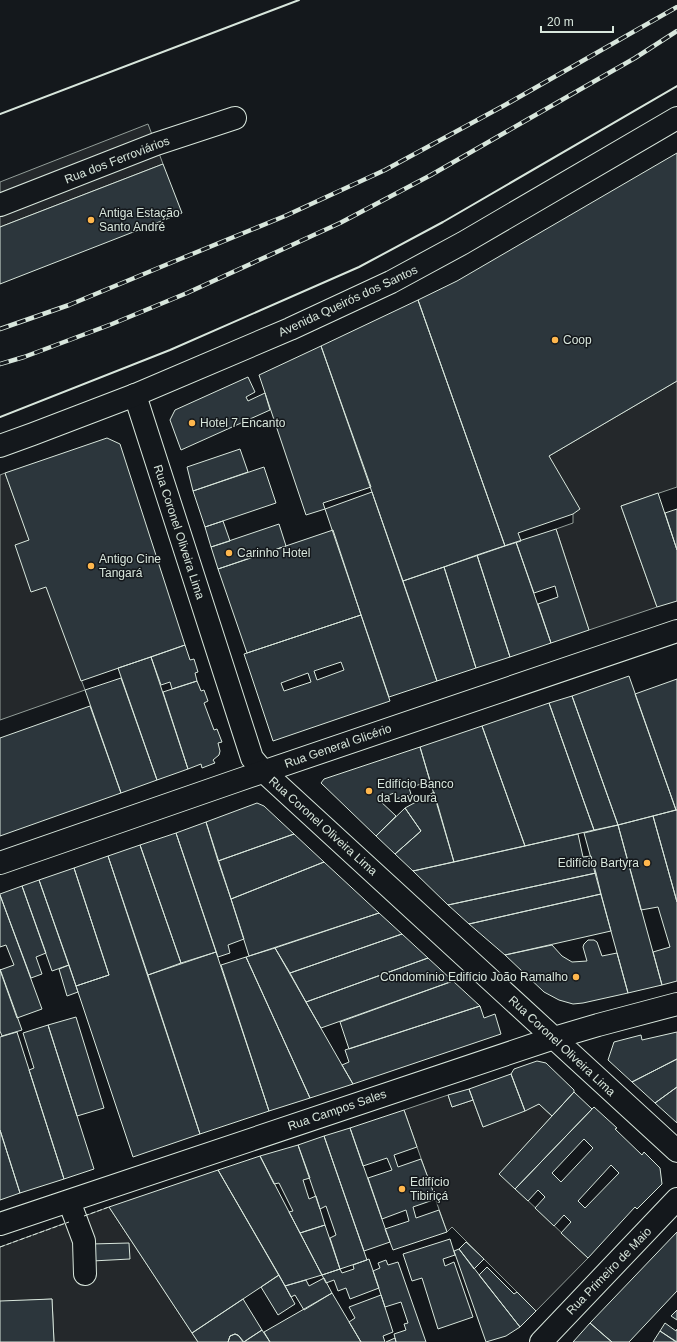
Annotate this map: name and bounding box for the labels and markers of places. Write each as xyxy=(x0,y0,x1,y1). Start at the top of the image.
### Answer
place label: Antiga Estação Santo André xyxy=(99,206,180,234)
marker: Antiga Estação Santo André xyxy=(86,215,96,225)
place label: Coop xyxy=(563,333,592,347)
marker: Coop xyxy=(550,335,560,345)
place label: Hotel 7 Encanto xyxy=(200,416,286,430)
marker: Hotel 7 Encanto xyxy=(187,418,197,428)
place label: Carinho Hotel xyxy=(237,546,310,560)
marker: Carinho Hotel xyxy=(224,548,234,558)
place label: Antigo Cine Tangará xyxy=(99,552,161,580)
marker: Antigo Cine Tangará xyxy=(86,561,96,571)
place label: Edifício Banco da Lavoura xyxy=(377,777,454,805)
marker: Edifício Banco da Lavoura xyxy=(364,786,374,796)
place label: Edifício Bartyra xyxy=(558,856,639,870)
marker: Edifício Bartyra xyxy=(642,858,652,868)
place label: Condomínio Edifício João Ramalho xyxy=(380,970,568,984)
marker: Condomínio Edifício João Ramalho xyxy=(571,972,581,982)
place label: Edifício Tibiriçá xyxy=(410,1175,450,1203)
marker: Edifício Tibiriçá xyxy=(397,1184,407,1194)

